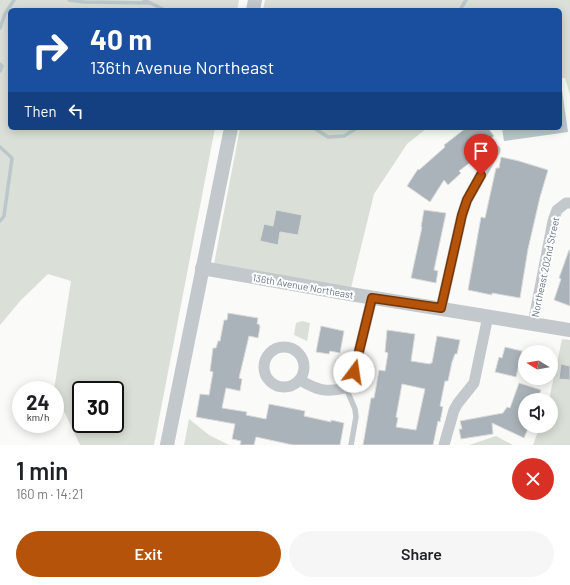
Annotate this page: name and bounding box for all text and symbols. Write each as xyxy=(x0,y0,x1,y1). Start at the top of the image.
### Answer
text: 40 m xyxy=(90,22,152,56)
icon: right xyxy=(24,24,76,76)
text: 136th Avenue Northeast xyxy=(90,56,274,78)
icon: left xyxy=(65,100,87,122)
text: Then xyxy=(24,102,57,120)
pin xyxy=(464,134,498,175)
icon: arrive xyxy=(470,140,492,162)
street label: Northeast 202nd Street xyxy=(529,215,562,318)
street label: 136th Avenue Northeast xyxy=(252,271,355,301)
north arrow xyxy=(518,345,558,385)
map controls xyxy=(518,345,558,433)
position arrow xyxy=(333,351,375,393)
speed limit sign: 30 xyxy=(72,381,124,433)
text: 24 xyxy=(26,390,50,414)
button: sound xyxy=(518,393,558,433)
text: km/h xyxy=(27,411,49,423)
text: 1 min xyxy=(16,456,68,485)
button: close xyxy=(512,458,554,500)
text: 160 m · 14:21 xyxy=(16,486,83,502)
button: Exit xyxy=(16,531,281,577)
button: Share xyxy=(289,531,554,577)

